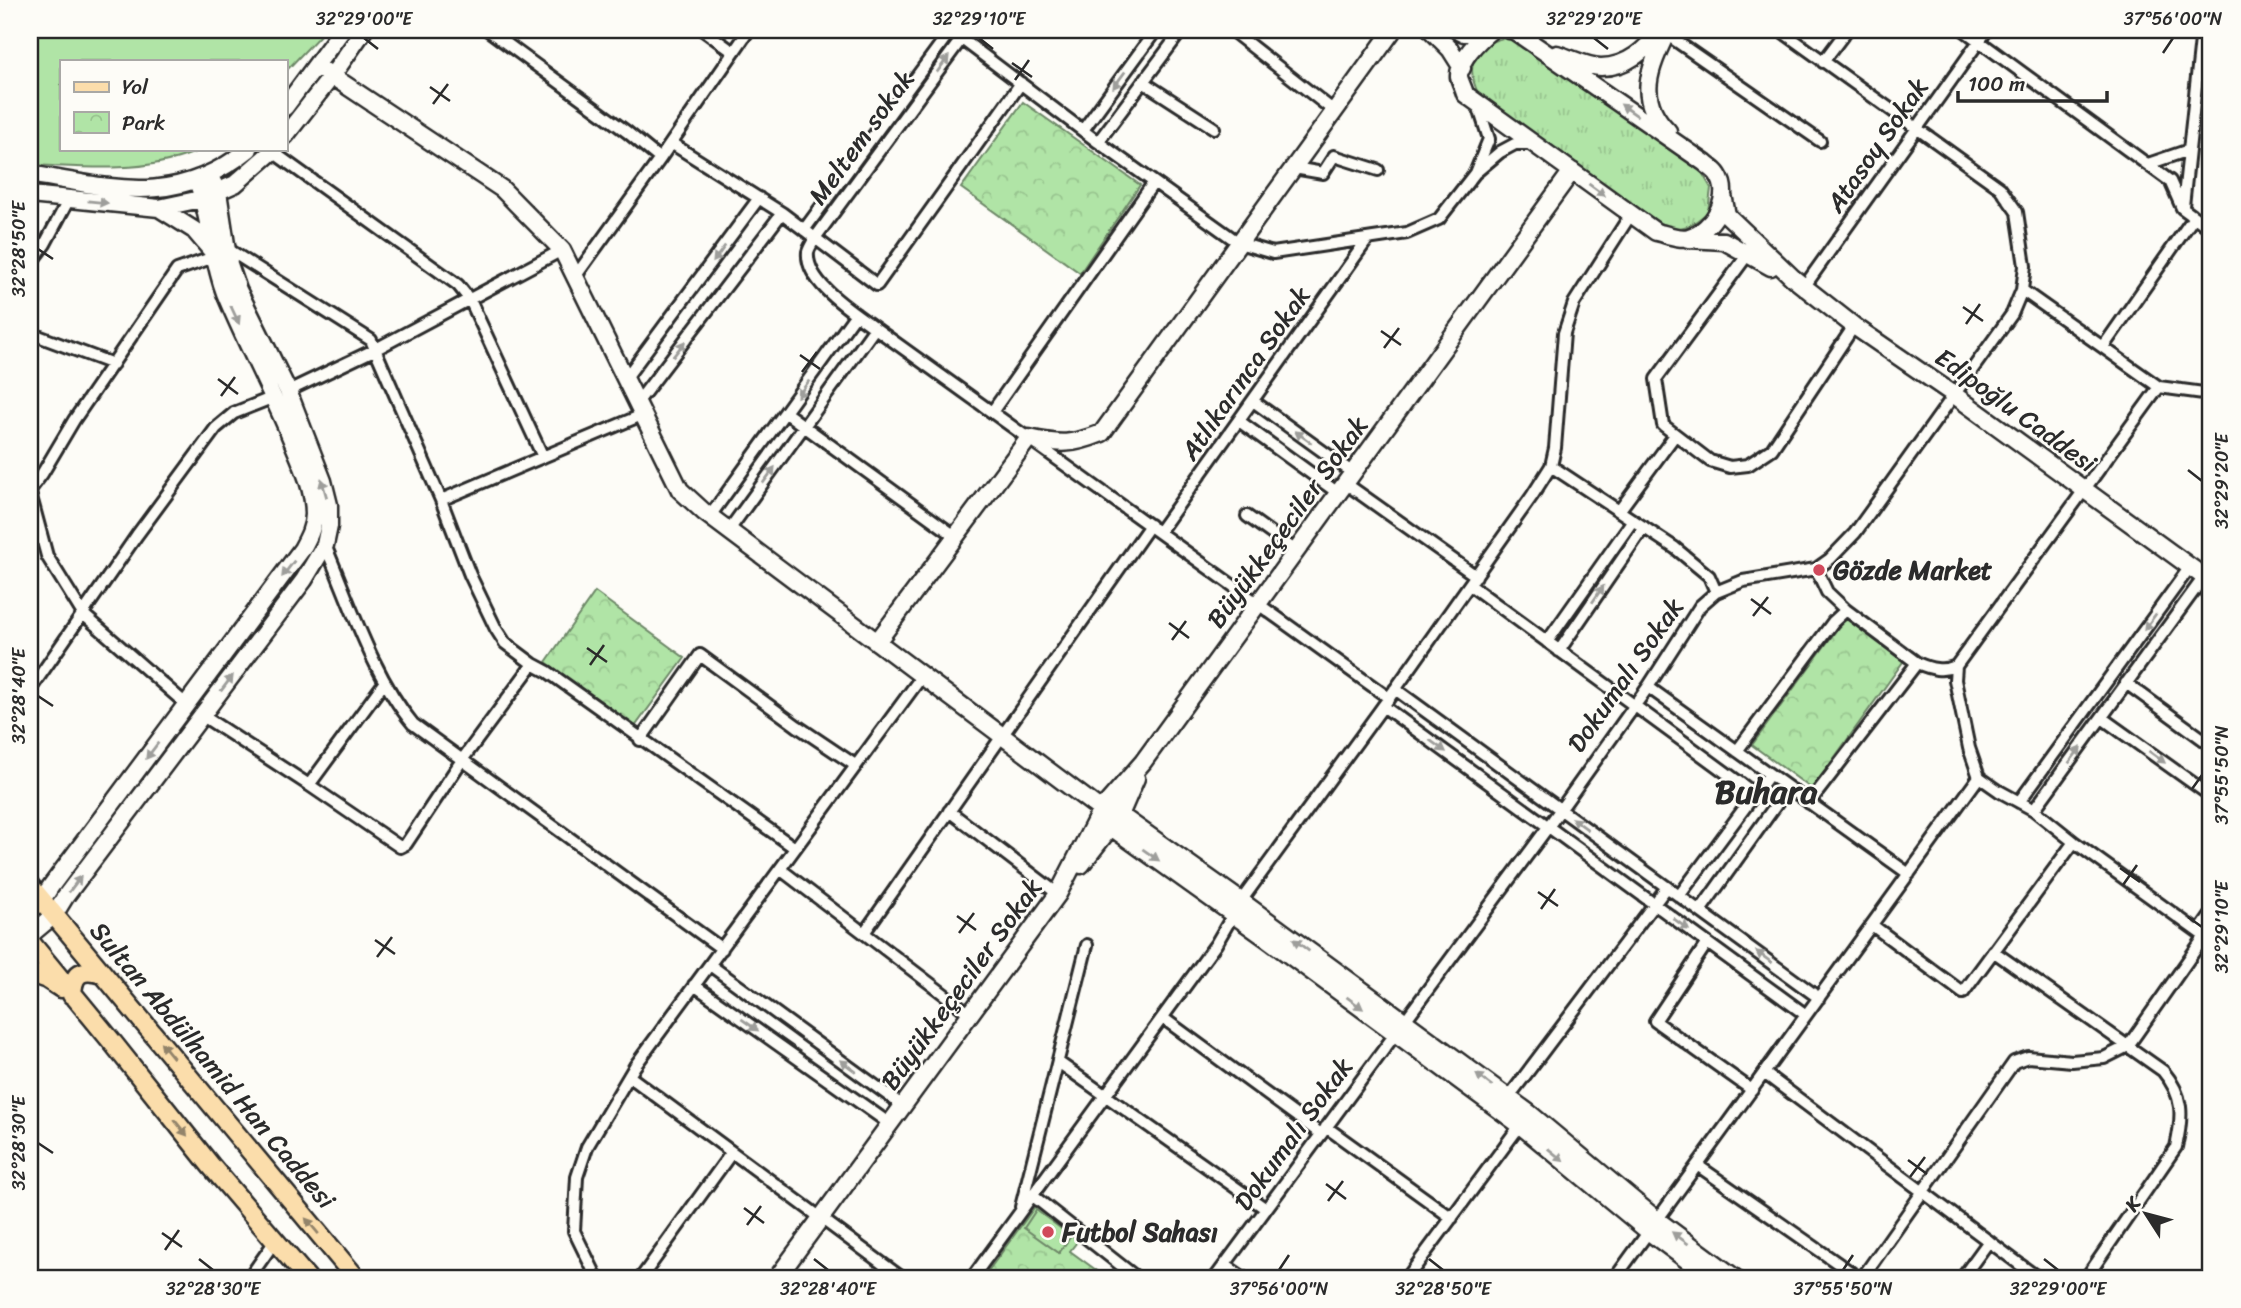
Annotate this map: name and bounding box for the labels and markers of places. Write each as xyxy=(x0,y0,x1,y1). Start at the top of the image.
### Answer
place label: Gözde Market xyxy=(1833,547,1993,593)
marker: Gözde Market xyxy=(1811,562,1827,578)
place label: Futbol Sahası xyxy=(1061,1209,1218,1255)
marker: Futbol Sahası xyxy=(1040,1224,1056,1240)

